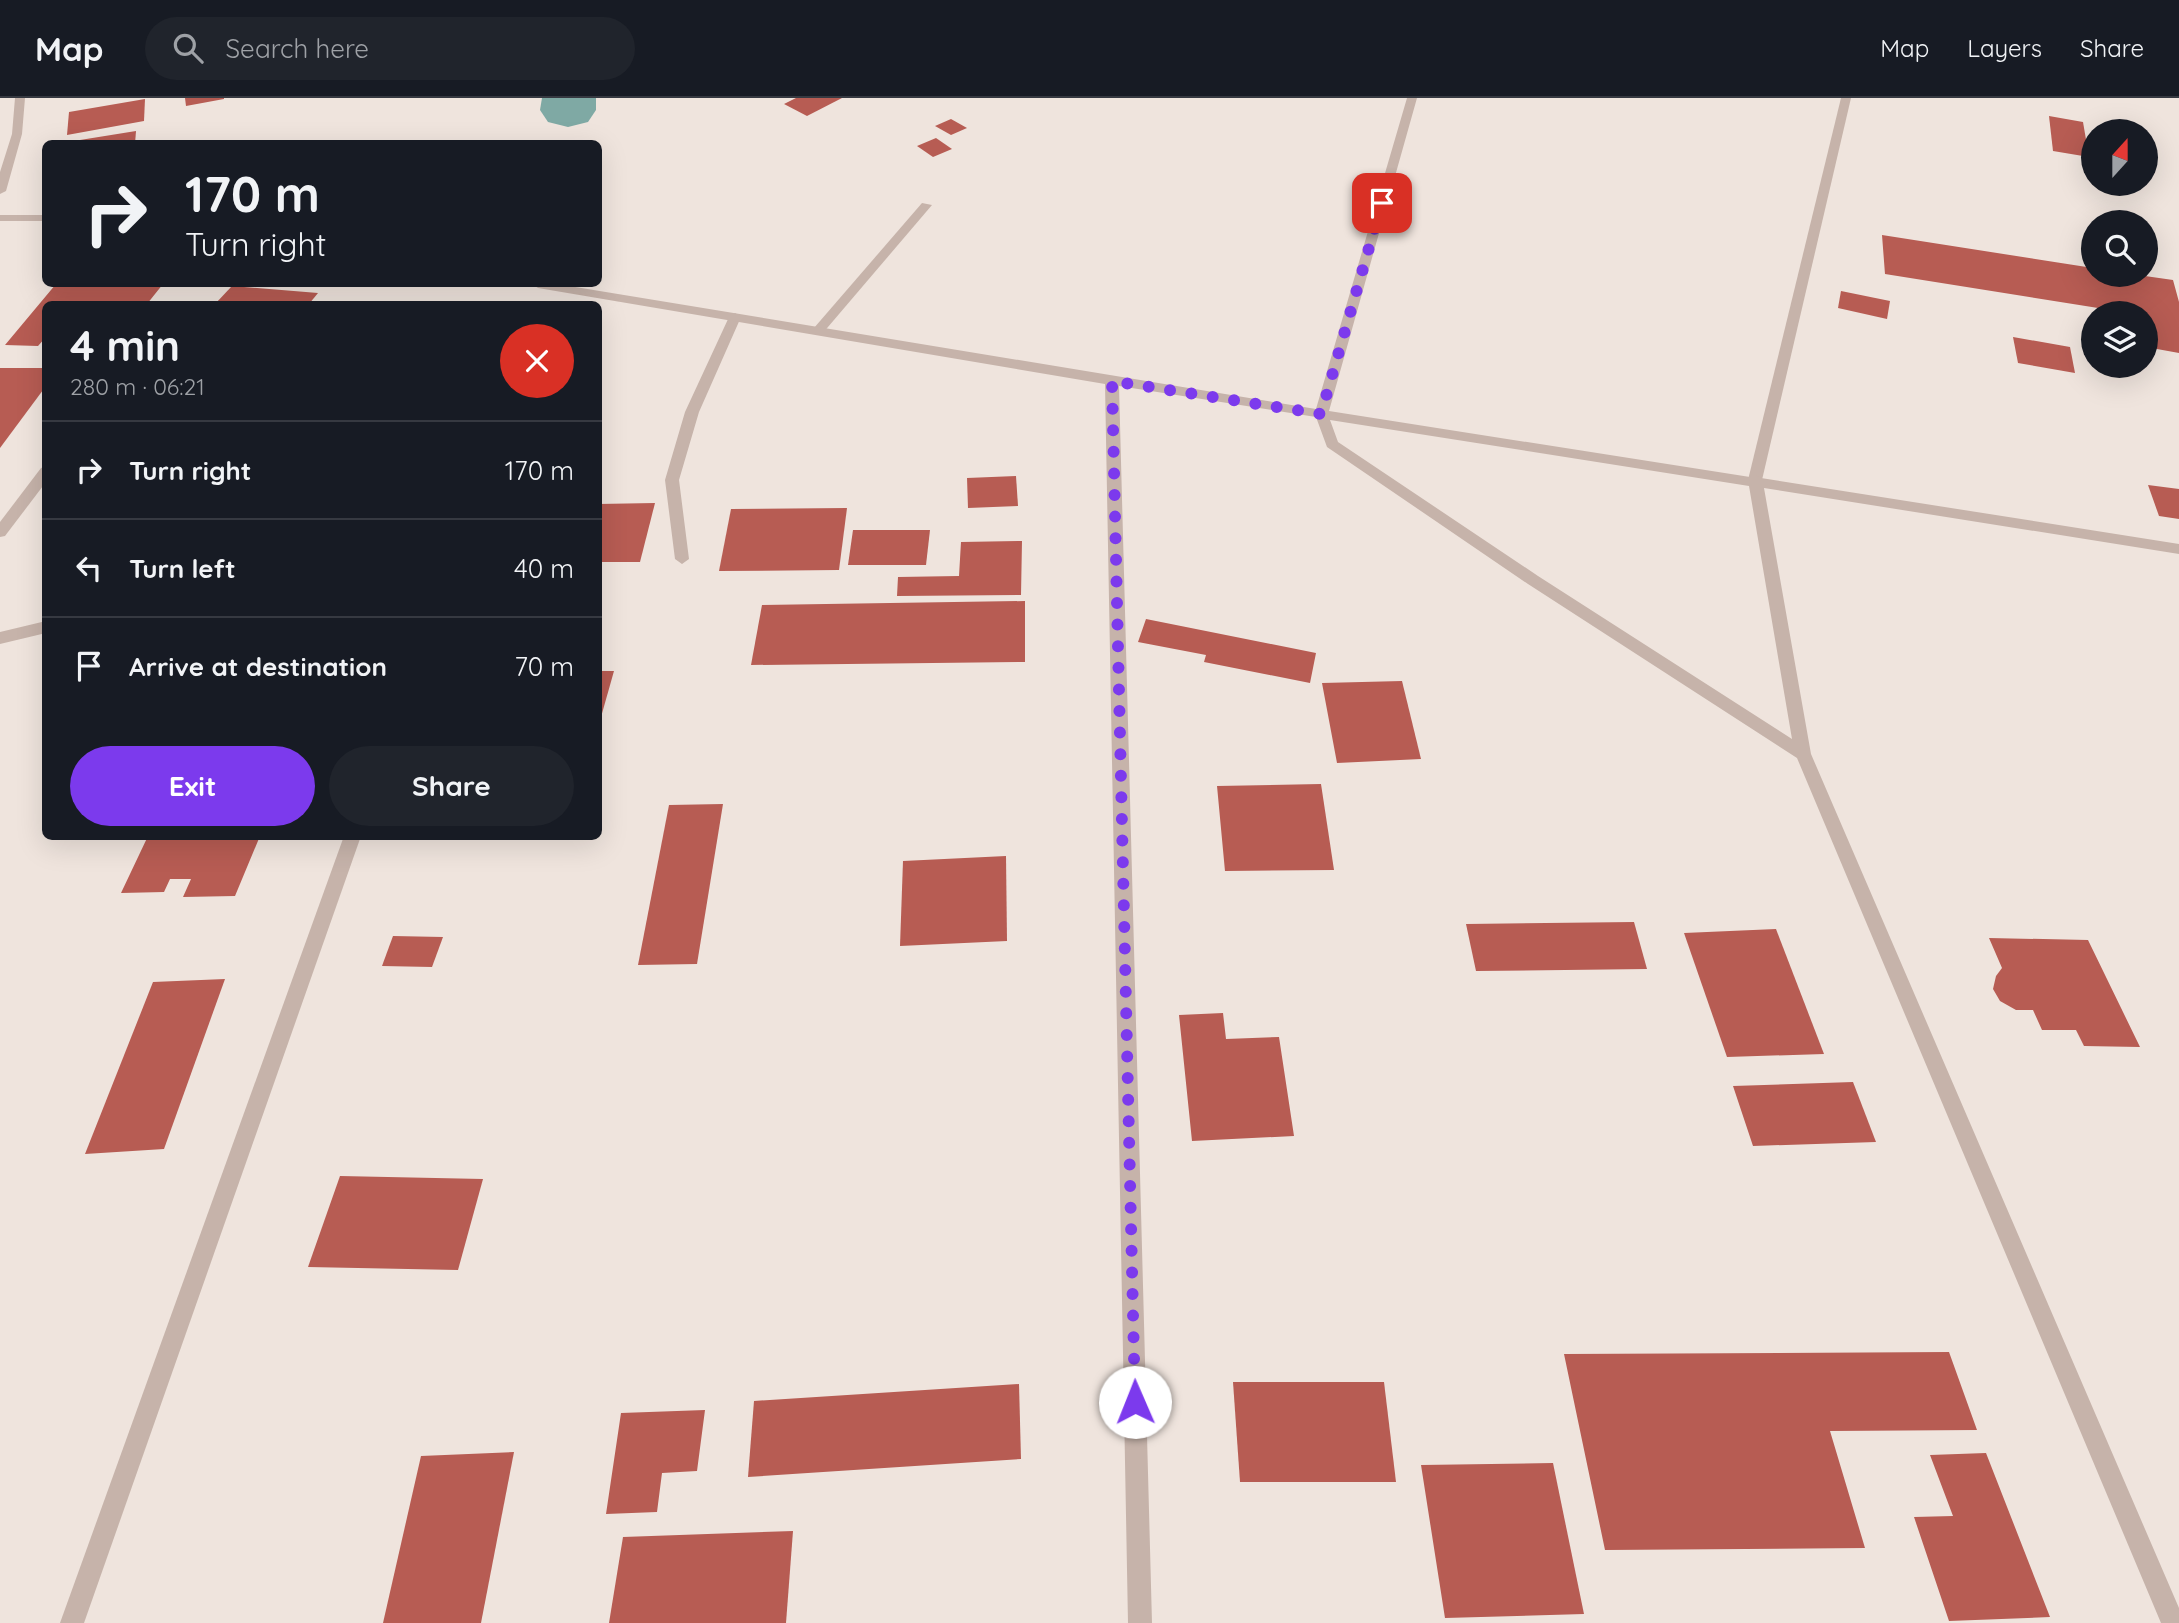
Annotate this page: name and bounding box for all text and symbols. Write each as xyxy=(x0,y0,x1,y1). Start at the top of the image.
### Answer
search box xyxy=(145,17,635,80)
text: Map xyxy=(35,28,103,69)
icon: search xyxy=(169,29,207,67)
text: Search here xyxy=(225,32,369,65)
text: Map xyxy=(1880,33,1929,63)
text: Layers xyxy=(1967,33,2042,63)
text: Share xyxy=(2080,33,2144,63)
north arrow xyxy=(2081,119,2158,196)
map controls xyxy=(2081,119,2158,378)
text: 170 m xyxy=(185,163,320,224)
icon: right xyxy=(70,168,161,259)
pin xyxy=(1352,173,1412,233)
icon: arrive xyxy=(1363,184,1401,222)
button: search xyxy=(2081,210,2158,287)
text: Turn right xyxy=(185,224,326,264)
button: layers xyxy=(2081,301,2158,378)
text: 4 min xyxy=(70,319,180,372)
button: close xyxy=(500,324,574,398)
text: 280 m · 06:21 xyxy=(70,372,205,401)
icon: right xyxy=(70,451,108,489)
text: Turn right xyxy=(129,454,251,487)
text: 170 m xyxy=(505,454,574,487)
icon: left xyxy=(70,549,108,587)
text: Turn left xyxy=(129,552,236,585)
text: 40 m xyxy=(514,552,574,585)
icon: arrive xyxy=(70,647,108,685)
text: Arrive at destination xyxy=(129,650,387,683)
text: 70 m xyxy=(514,650,574,683)
button: Exit xyxy=(70,746,315,826)
button: Share xyxy=(329,746,574,826)
position arrow xyxy=(1098,1365,1172,1439)

